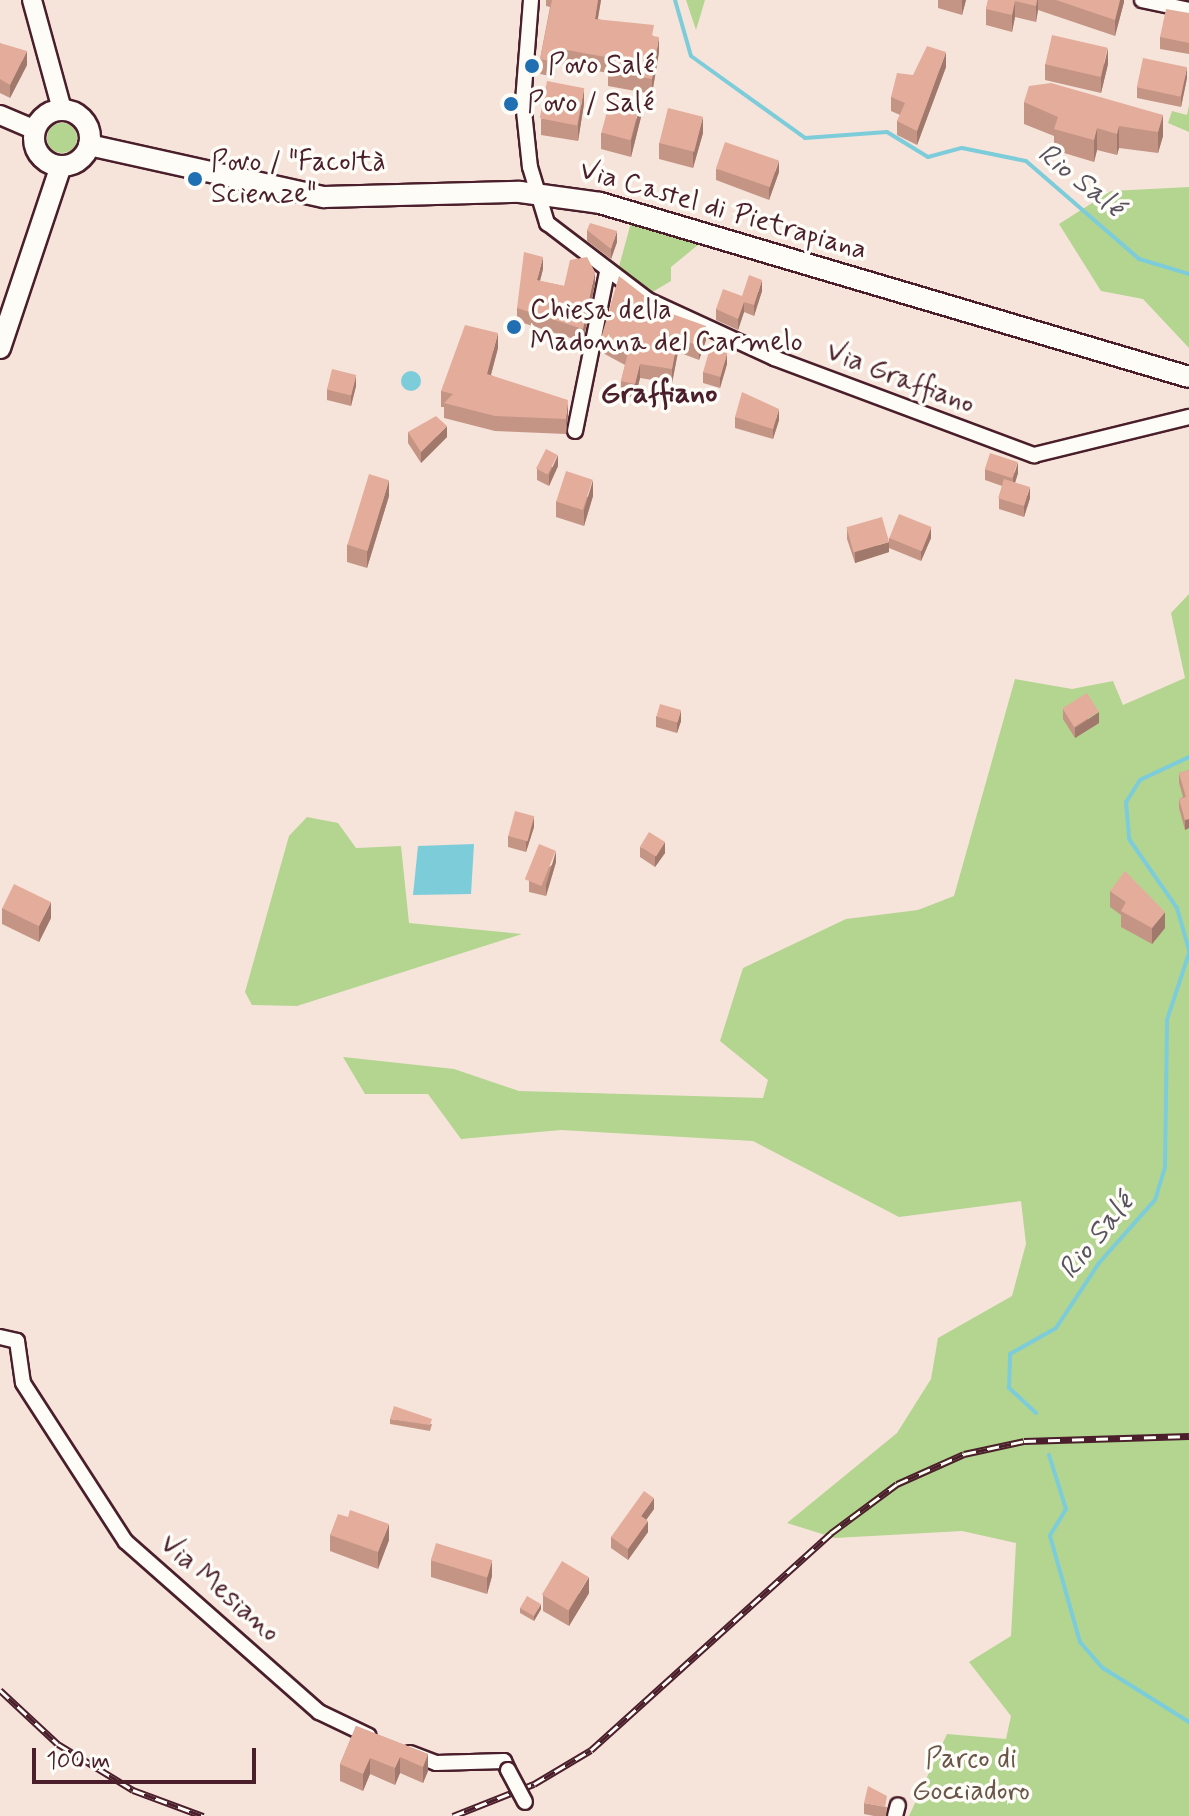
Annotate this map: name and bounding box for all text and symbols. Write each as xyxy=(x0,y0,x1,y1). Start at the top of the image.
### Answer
place label: Povo Salé xyxy=(548,49,655,83)
marker: Povo Salé xyxy=(523,57,541,75)
place label: Povo / Salé xyxy=(527,87,654,121)
marker: Povo / Salé xyxy=(502,95,520,113)
water label: Rio Salé xyxy=(1031,137,1129,225)
place label: Povo / "Facoltà Scienze" xyxy=(211,146,386,212)
street label: Via Castel di Pietrapiana xyxy=(578,155,868,267)
marker: Povo / "Facoltà Scienze" xyxy=(186,170,204,188)
place label: Chiesa della Madonna del Carmelo xyxy=(530,294,802,360)
marker: Chiesa della Madonna del Carmelo xyxy=(505,318,523,336)
street label: Via Graffiano xyxy=(822,336,978,422)
district label: Graffiano xyxy=(601,376,717,412)
water label: Rio Salé xyxy=(1052,1188,1142,1286)
street label: Via Mesiano xyxy=(150,1526,288,1652)
scale bar xyxy=(36,1732,260,1782)
park label: Parco di Gocciadoro xyxy=(912,1743,1030,1809)
text: 100 m xyxy=(46,1746,110,1777)

